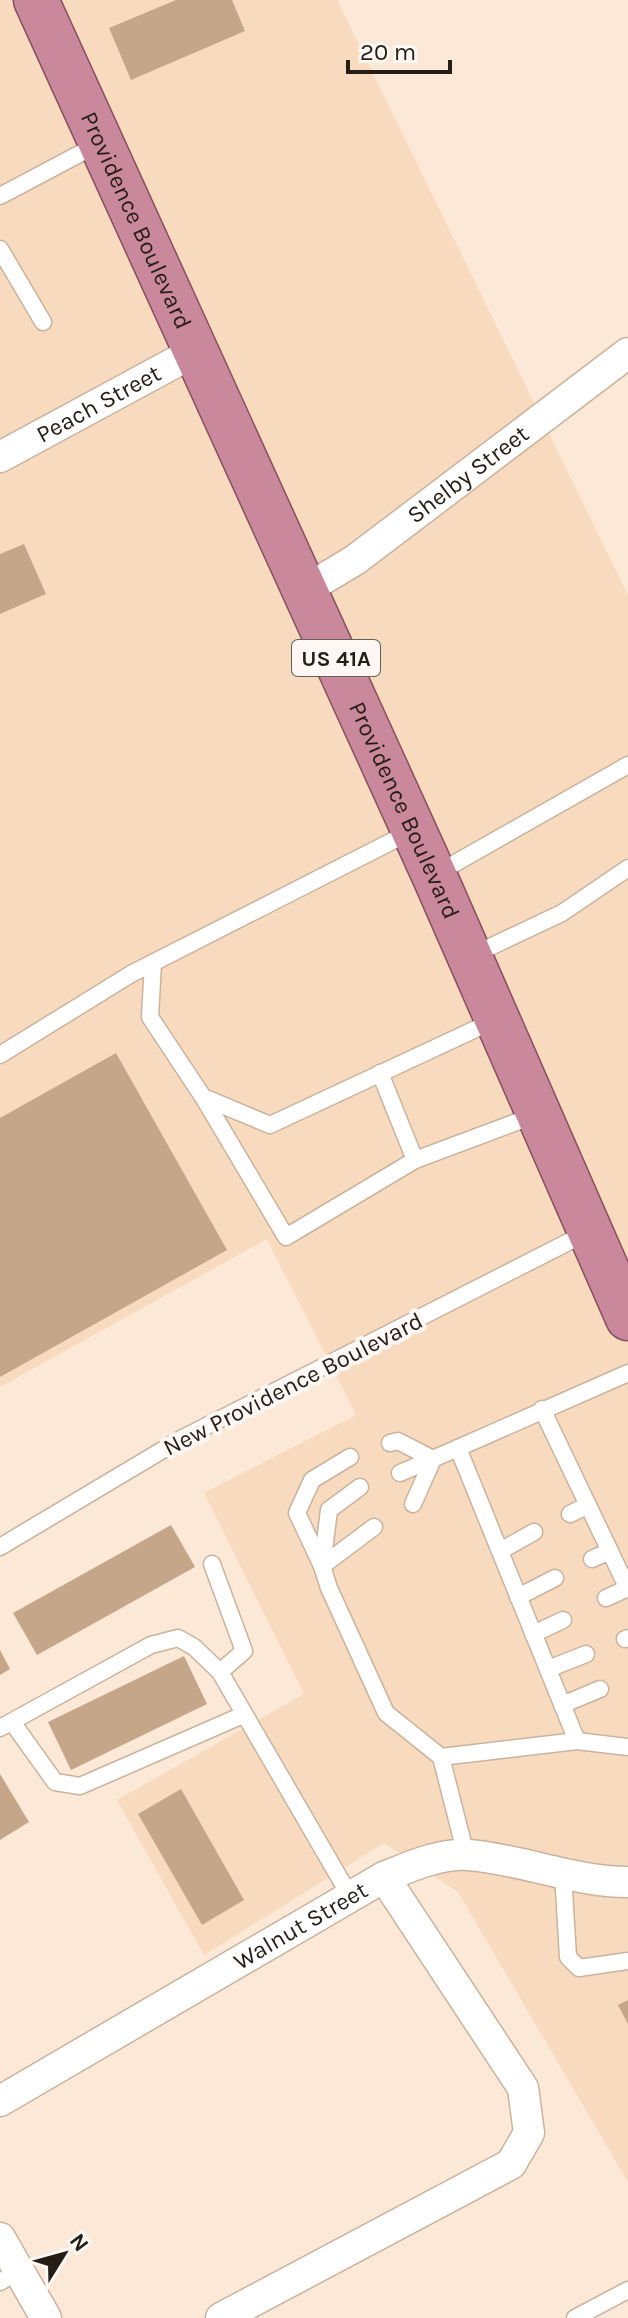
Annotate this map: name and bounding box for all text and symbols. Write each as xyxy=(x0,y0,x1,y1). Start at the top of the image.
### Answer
scale bar xyxy=(348,24,450,74)
text: 20 m xyxy=(360,38,416,66)
street label: Providence Boulevard xyxy=(75,107,198,333)
street label: Peach Street xyxy=(31,359,166,449)
street label: Shelby Street xyxy=(402,419,534,529)
road number: US 41A xyxy=(292,640,380,676)
street label: Providence Boulevard xyxy=(343,697,466,923)
street label: New Providence Boulevard xyxy=(159,1306,427,1462)
street label: Walnut Street xyxy=(229,1876,373,1976)
north arrow xyxy=(24,2214,104,2294)
text: N xyxy=(64,2228,94,2257)

